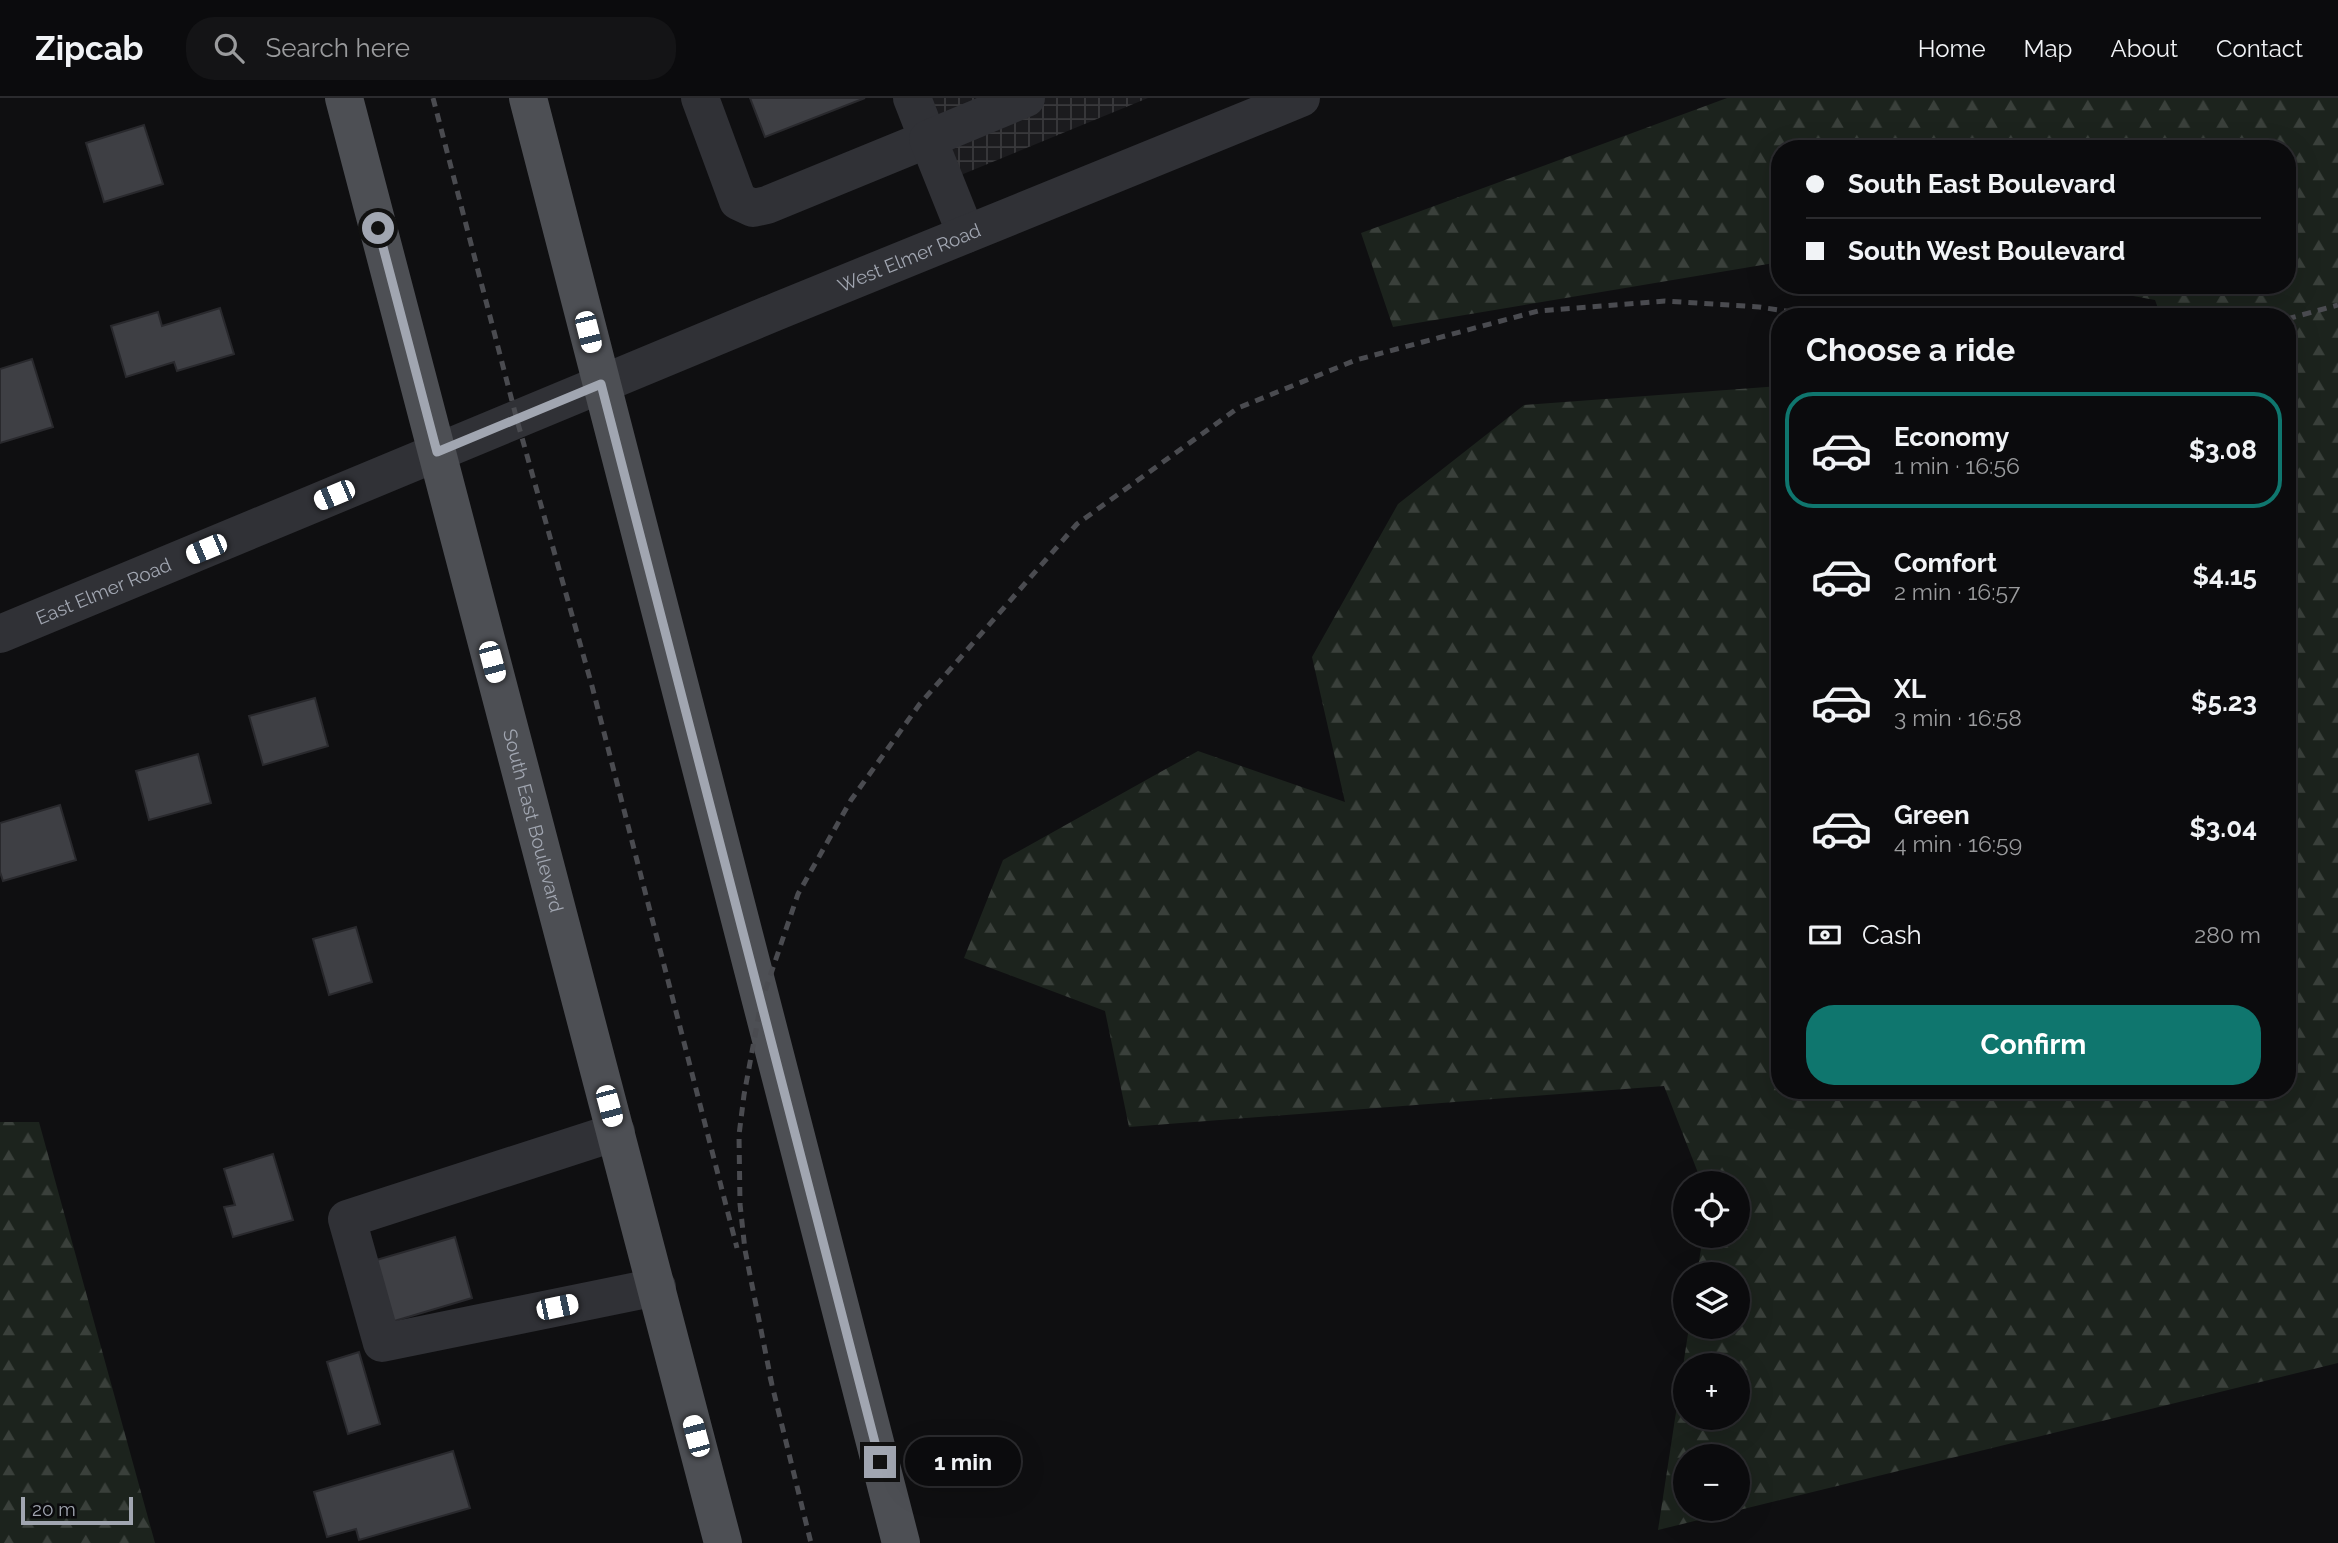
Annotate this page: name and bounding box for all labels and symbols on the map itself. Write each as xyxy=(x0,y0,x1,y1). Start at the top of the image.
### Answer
route start xyxy=(362,212,394,244)
street label: West Elmer Road xyxy=(834,219,984,296)
car xyxy=(573,309,604,355)
car xyxy=(311,477,358,513)
car xyxy=(183,531,230,567)
street label: East Elmer Road xyxy=(33,553,174,629)
car xyxy=(477,639,508,685)
street label: South East Boulevard xyxy=(499,727,568,915)
car xyxy=(594,1083,625,1129)
car xyxy=(535,1292,580,1322)
car xyxy=(681,1413,712,1459)
callout: 1 min xyxy=(904,1438,1020,1486)
route end xyxy=(864,1446,896,1478)
scale bar xyxy=(21,1494,133,1526)

